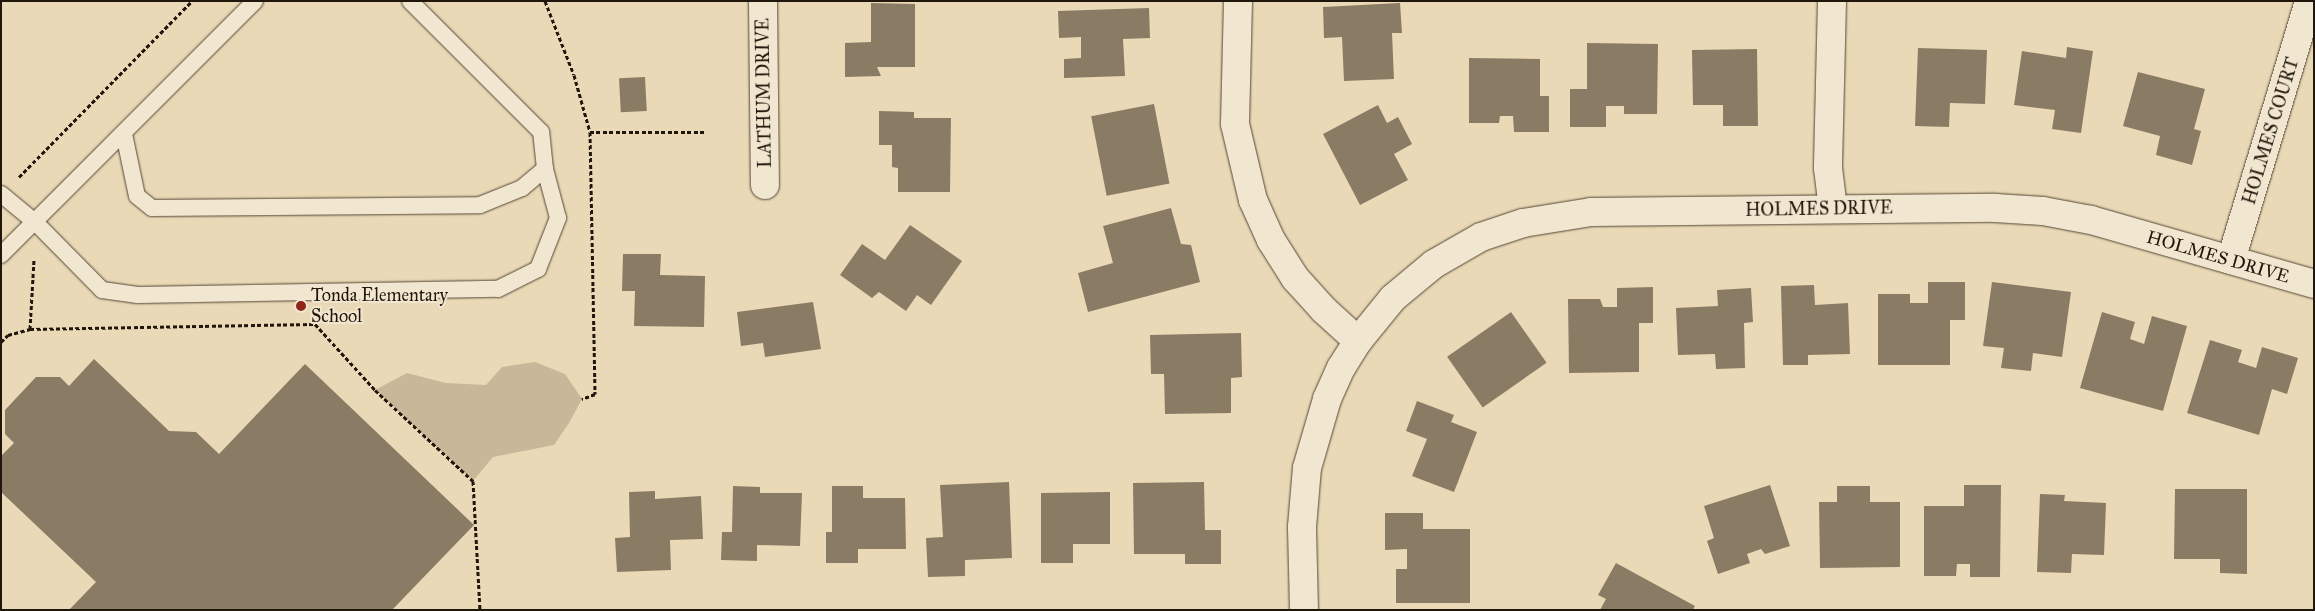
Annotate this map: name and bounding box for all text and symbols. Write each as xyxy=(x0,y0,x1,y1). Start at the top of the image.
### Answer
street label: LATHUM DRIVE xyxy=(752,18,776,168)
street label: HOLMES COURT xyxy=(2238,55,2304,207)
street label: HOLMES DRIVE xyxy=(1745,197,1893,221)
street label: HOLMES DRIVE xyxy=(2144,226,2292,288)
place label: Tonda Elementary School xyxy=(311,285,448,328)
marker: Tonda Elementary School xyxy=(295,300,307,312)

